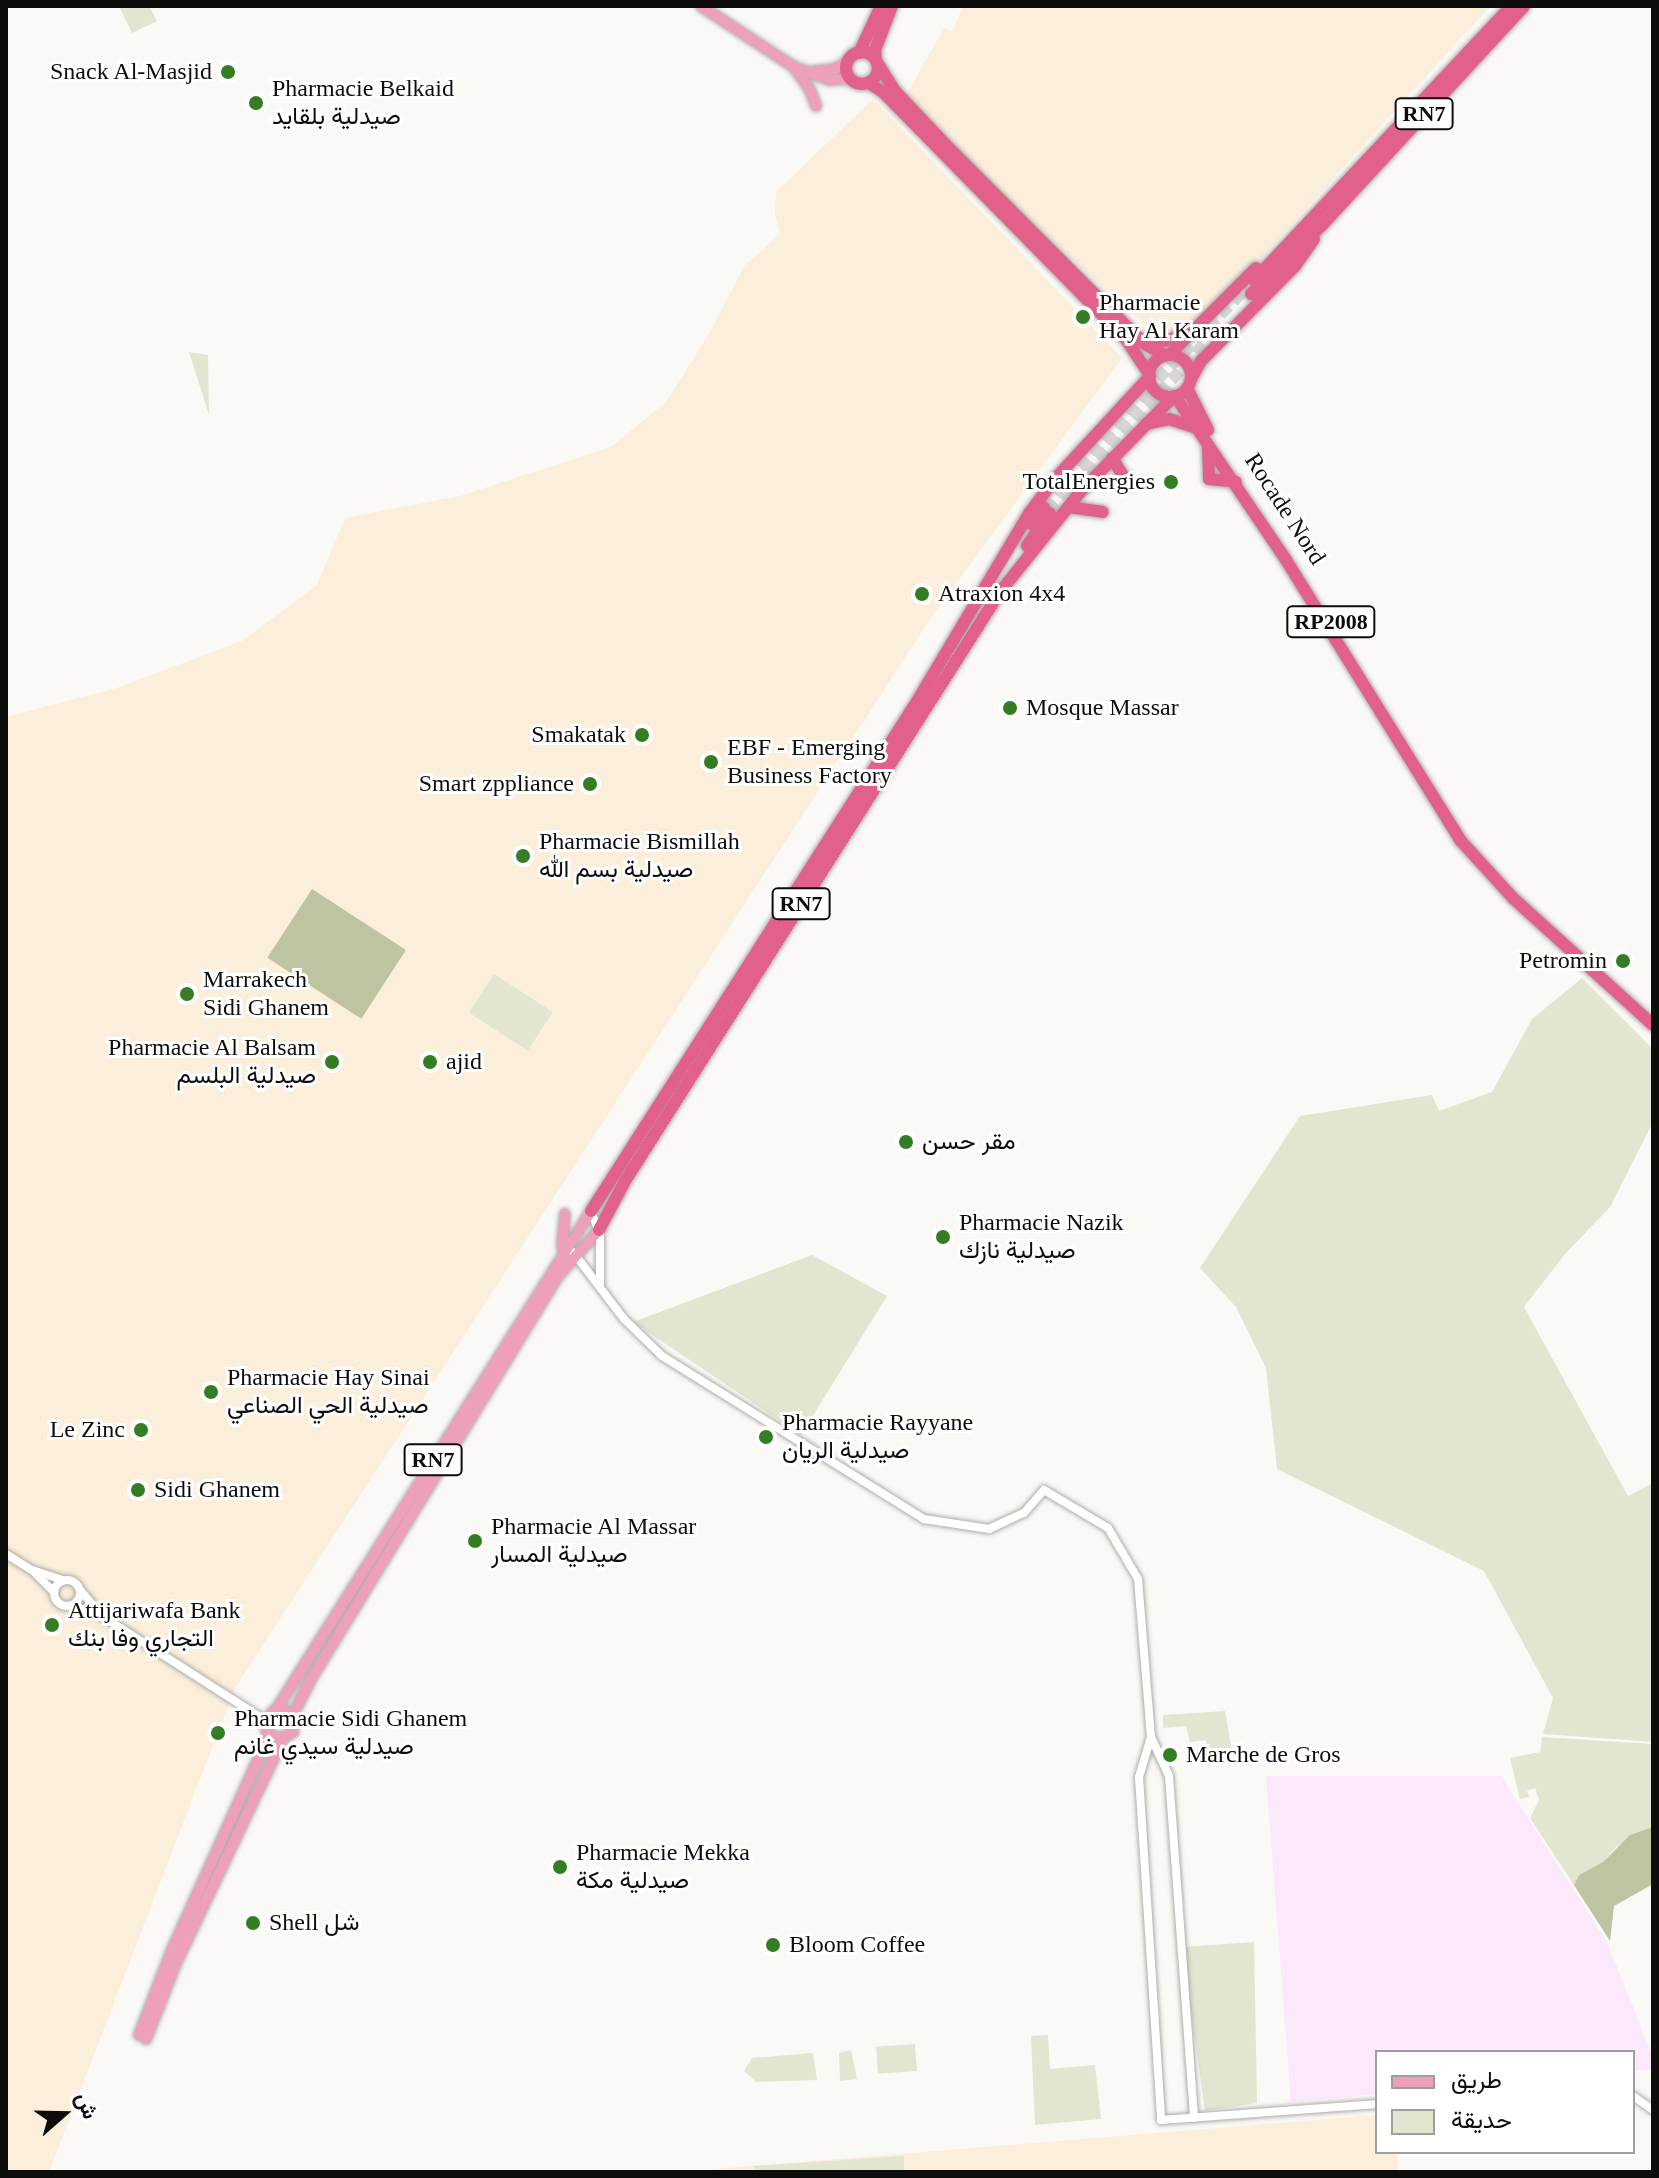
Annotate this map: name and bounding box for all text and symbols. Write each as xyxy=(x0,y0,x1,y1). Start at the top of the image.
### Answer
place label: Snack Al-Masjid xyxy=(49,58,212,86)
marker: Snack Al-Masjid xyxy=(219,63,237,81)
place label: Pharmacie Belkaid صيدلية بلقايد xyxy=(272,75,454,131)
marker: Pharmacie Belkaid صيدلية بلقايد xyxy=(247,94,265,112)
road number: RN7 xyxy=(1394,96,1454,132)
place label: Pharmacie Hay Al Karam xyxy=(1099,289,1240,345)
marker: Pharmacie Hay Al Karam xyxy=(1074,308,1092,326)
street label: Rocade Nord xyxy=(1238,448,1332,570)
place label: TotalEnergies xyxy=(1022,468,1155,496)
marker: TotalEnergies xyxy=(1162,473,1180,491)
place label: Atraxion 4x4 xyxy=(938,580,1065,608)
marker: Atraxion 4x4 xyxy=(913,585,931,603)
road number: RP2008 xyxy=(1285,604,1377,640)
place label: Mosque Massar xyxy=(1026,694,1179,722)
marker: Mosque Massar xyxy=(1001,699,1019,717)
place label: Smakatak xyxy=(531,721,626,749)
marker: Smakatak xyxy=(633,726,651,744)
place label: EBF - Emerging Business Factory xyxy=(727,734,892,790)
marker: EBF - Emerging Business Factory xyxy=(702,753,720,771)
place label: Smart zppliance xyxy=(419,770,574,798)
marker: Smart zppliance xyxy=(581,775,599,793)
place label: Pharmacie Bismillah صيدلية بسم الله xyxy=(539,828,740,884)
marker: Pharmacie Bismillah صيدلية بسم الله xyxy=(514,847,532,865)
road number: RN7 xyxy=(771,886,831,922)
place label: Petromin xyxy=(1519,947,1607,975)
marker: Petromin xyxy=(1614,952,1632,970)
place label: Marrakech Sidi Ghanem xyxy=(203,966,329,1022)
marker: Marrakech Sidi Ghanem xyxy=(178,985,196,1003)
place label: Pharmacie Al Balsam صيدلية البلسم xyxy=(107,1034,316,1090)
place label: ajid xyxy=(446,1048,482,1076)
marker: Pharmacie Al Balsam صيدلية البلسم xyxy=(323,1053,341,1071)
marker: ajid xyxy=(421,1053,439,1071)
place label: مقر حسن xyxy=(922,1128,1016,1156)
marker: مقر حسن xyxy=(897,1133,915,1151)
place label: Pharmacie Nazik صيدلية نازك xyxy=(959,1209,1124,1265)
marker: Pharmacie Nazik صيدلية نازك xyxy=(934,1228,952,1246)
place label: Pharmacie Hay Sinai صيدلية الحي الصناعي xyxy=(227,1364,430,1420)
marker: Pharmacie Hay Sinai صيدلية الحي الصناعي xyxy=(202,1383,220,1401)
place label: Pharmacie Rayyane صيدلية الريان xyxy=(782,1409,973,1465)
place label: Le Zinc xyxy=(50,1416,125,1444)
marker: Le Zinc xyxy=(132,1421,150,1439)
marker: Pharmacie Rayyane صيدلية الريان xyxy=(757,1428,775,1446)
road number: RN7 xyxy=(403,1442,463,1478)
place label: Sidi Ghanem xyxy=(154,1476,280,1504)
marker: Sidi Ghanem xyxy=(129,1481,147,1499)
place label: Pharmacie Al Massar صيدلية المسار xyxy=(491,1513,698,1569)
marker: Pharmacie Al Massar صيدلية المسار xyxy=(466,1532,484,1550)
place label: Attijariwafa Bank التجاري وفا بنك xyxy=(68,1597,241,1653)
marker: Attijariwafa Bank التجاري وفا بنك xyxy=(43,1616,61,1634)
place label: Pharmacie Sidi Ghanem صيدلية سيدي غانم xyxy=(234,1705,467,1761)
marker: Pharmacie Sidi Ghanem صيدلية سيدي غانم xyxy=(209,1724,227,1742)
place label: Marche de Gros xyxy=(1186,1741,1341,1769)
marker: Marche de Gros xyxy=(1161,1746,1179,1764)
place label: Pharmacie Mekka صيدلية مكة xyxy=(576,1839,750,1895)
marker: Pharmacie Mekka صيدلية مكة xyxy=(551,1858,569,1876)
place label: Shell شل xyxy=(269,1909,359,1937)
marker: Shell شل xyxy=(244,1914,262,1932)
place label: Bloom Coffee xyxy=(789,1931,925,1959)
marker: Bloom Coffee xyxy=(764,1936,782,1954)
legend xyxy=(1375,2050,1635,2154)
text: طريق xyxy=(1451,2067,1502,2093)
north arrow xyxy=(24,2074,104,2154)
text: ش xyxy=(71,2089,103,2122)
text: حديقة xyxy=(1451,2107,1512,2133)

